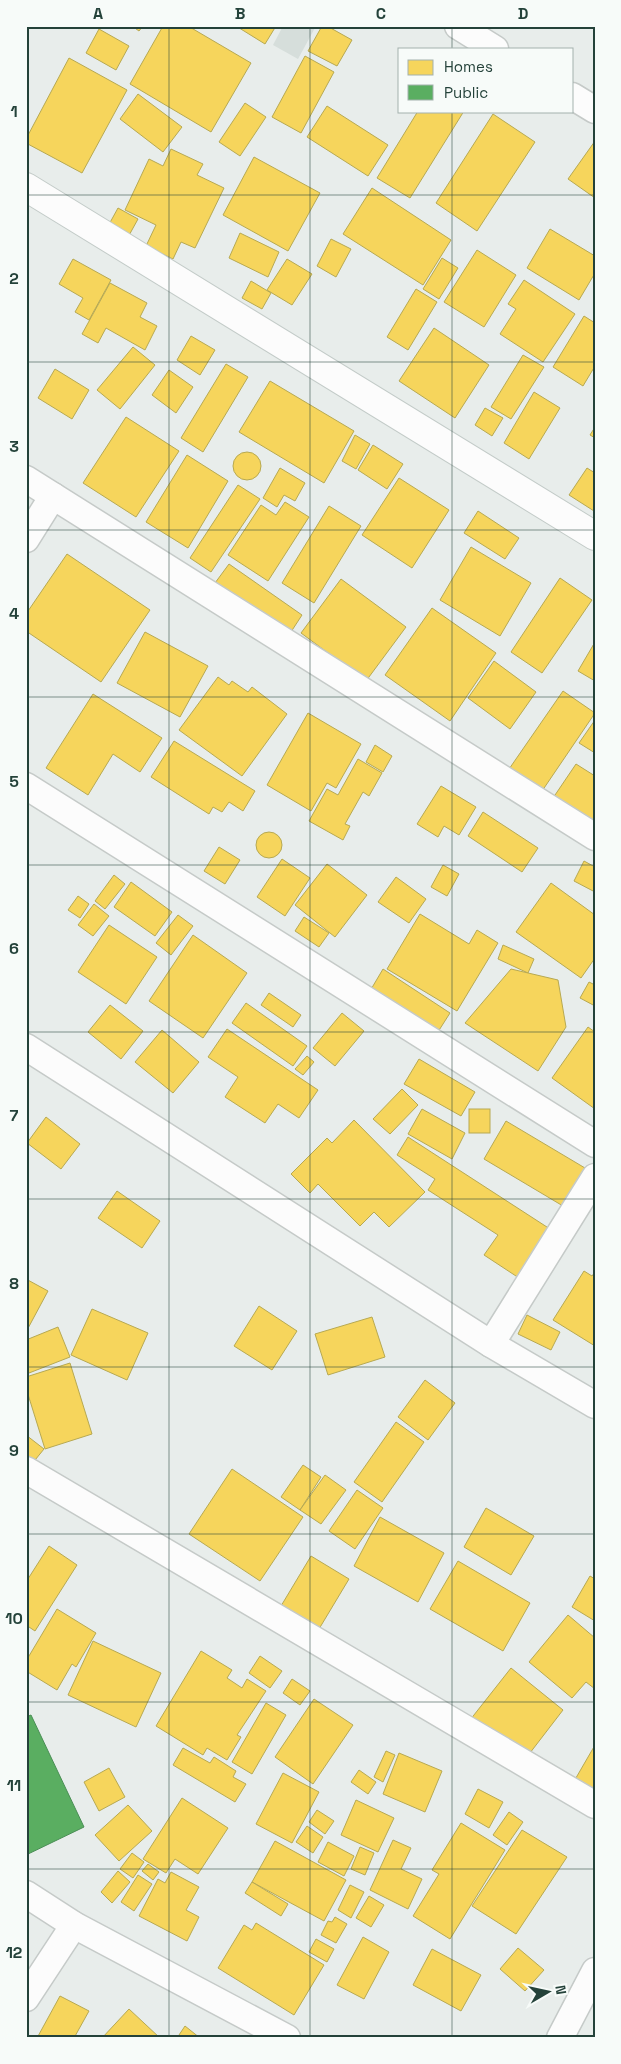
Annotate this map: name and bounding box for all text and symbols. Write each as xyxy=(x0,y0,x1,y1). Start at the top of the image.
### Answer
text: A xyxy=(93,3,103,24)
text: B xyxy=(235,3,245,24)
text: C xyxy=(376,3,386,24)
text: D xyxy=(518,3,528,24)
legend xyxy=(398,48,574,112)
text: Homes xyxy=(444,57,493,76)
text: Public xyxy=(444,83,488,102)
text: 1 xyxy=(10,101,18,122)
text: 2 xyxy=(9,268,19,289)
text: 3 xyxy=(9,436,19,457)
text: 4 xyxy=(9,603,19,624)
text: 5 xyxy=(9,771,19,792)
text: 6 xyxy=(9,938,19,959)
text: 7 xyxy=(10,1105,19,1126)
text: 8 xyxy=(9,1273,19,1294)
text: 9 xyxy=(9,1440,19,1461)
text: 10 xyxy=(5,1608,23,1629)
text: 11 xyxy=(7,1775,21,1796)
text: 12 xyxy=(6,1942,22,1963)
north arrow xyxy=(524,1966,574,2016)
text: N xyxy=(551,1984,570,1996)

